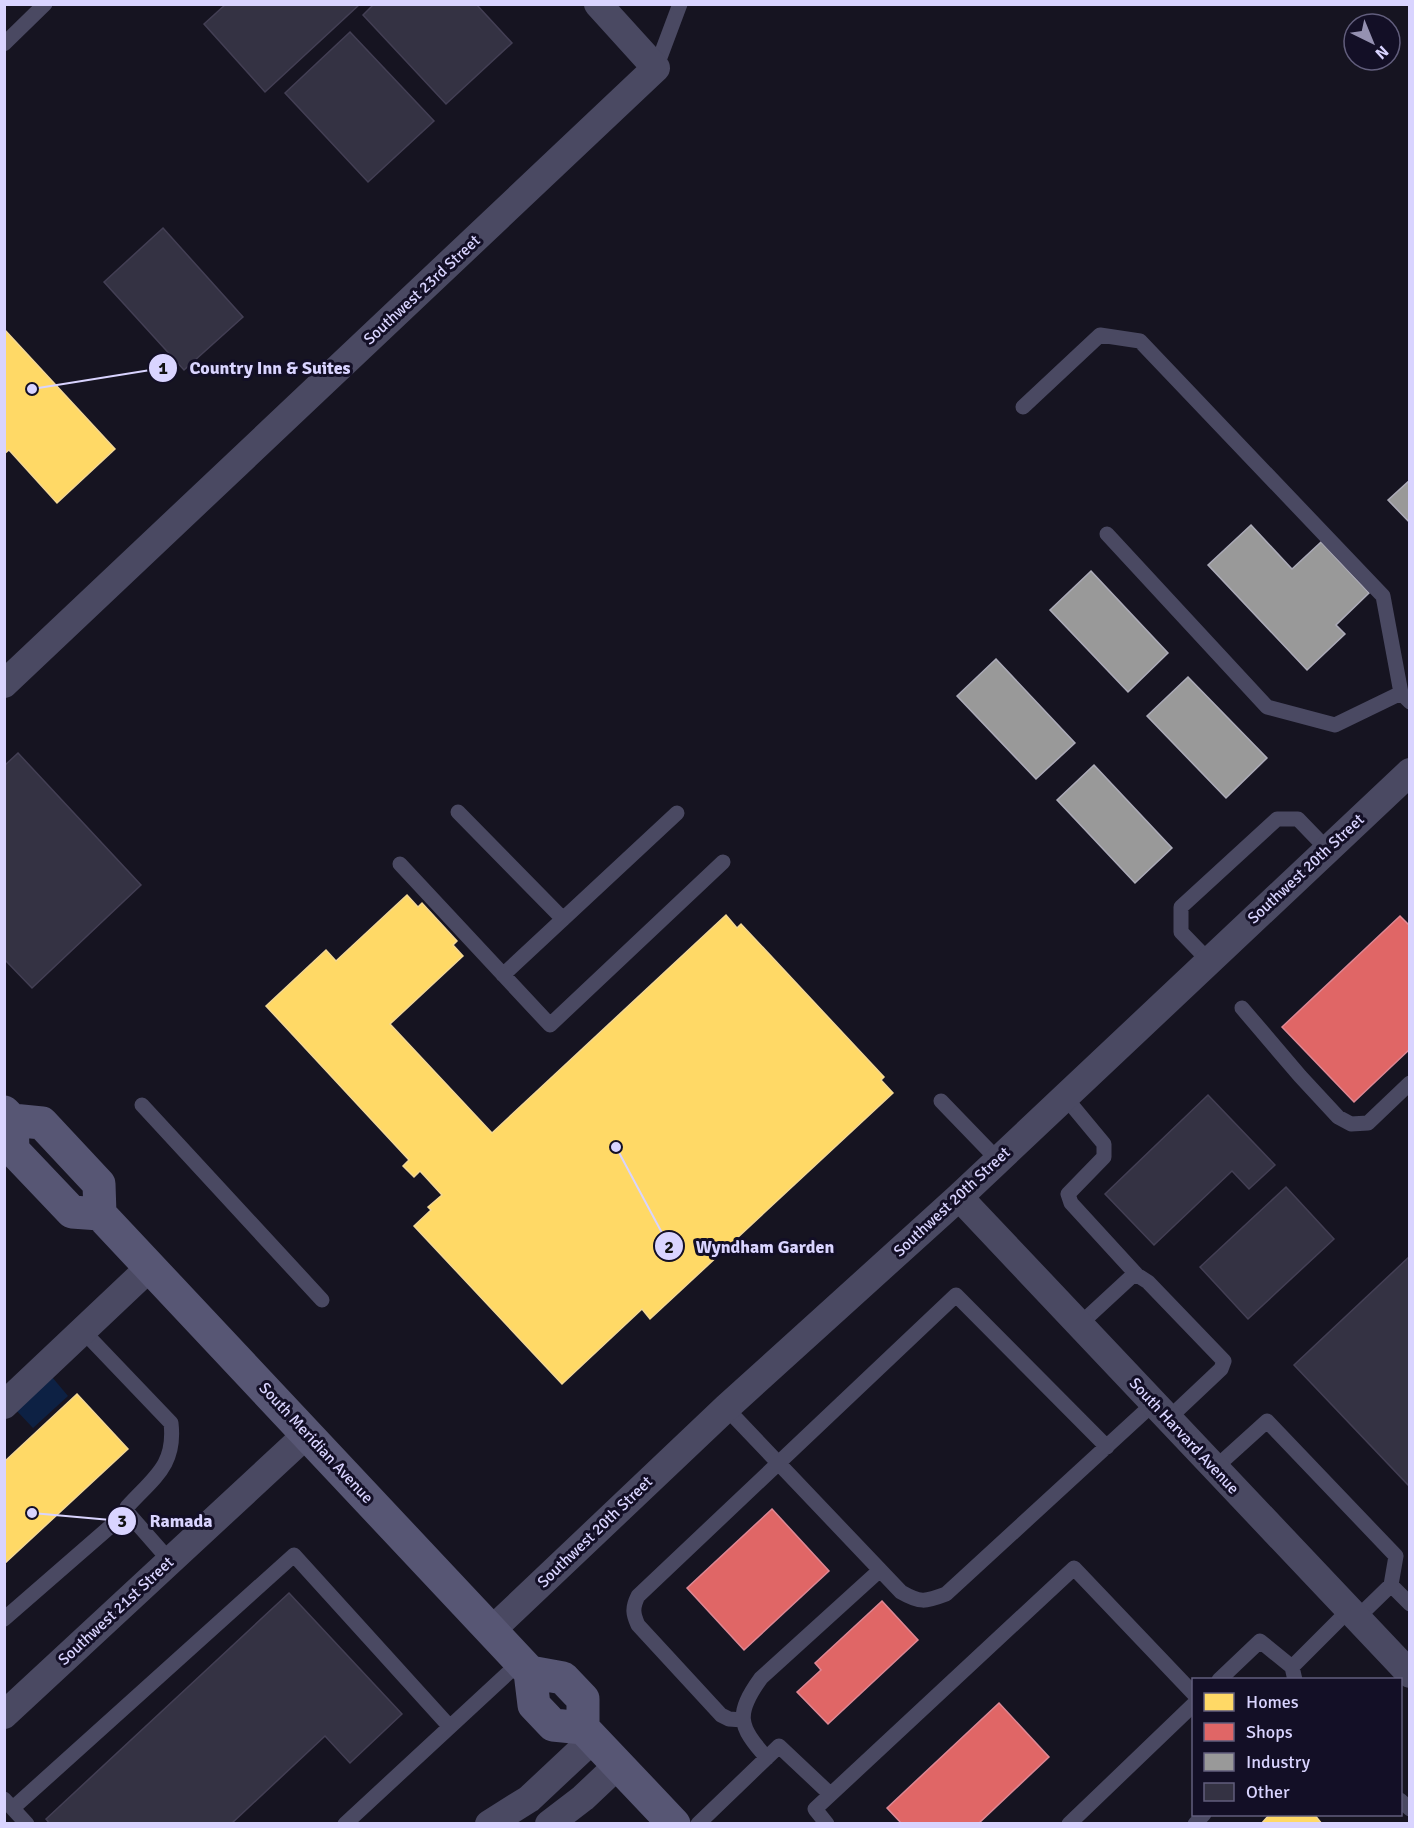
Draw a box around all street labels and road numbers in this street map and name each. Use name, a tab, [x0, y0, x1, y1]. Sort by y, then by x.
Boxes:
street label: Southwest 23rd Street	[360, 231, 485, 349]
street label: Southwest 20th Street	[1243, 809, 1369, 928]
street label: Southwest 20th Street	[889, 1142, 1015, 1261]
street label: South Harvard Avenue	[1125, 1374, 1243, 1498]
street label: South Meridian Avenue	[255, 1378, 377, 1508]
street label: Southwest 20th Street	[533, 1472, 657, 1592]
street label: Southwest 21st Street	[54, 1552, 178, 1670]

